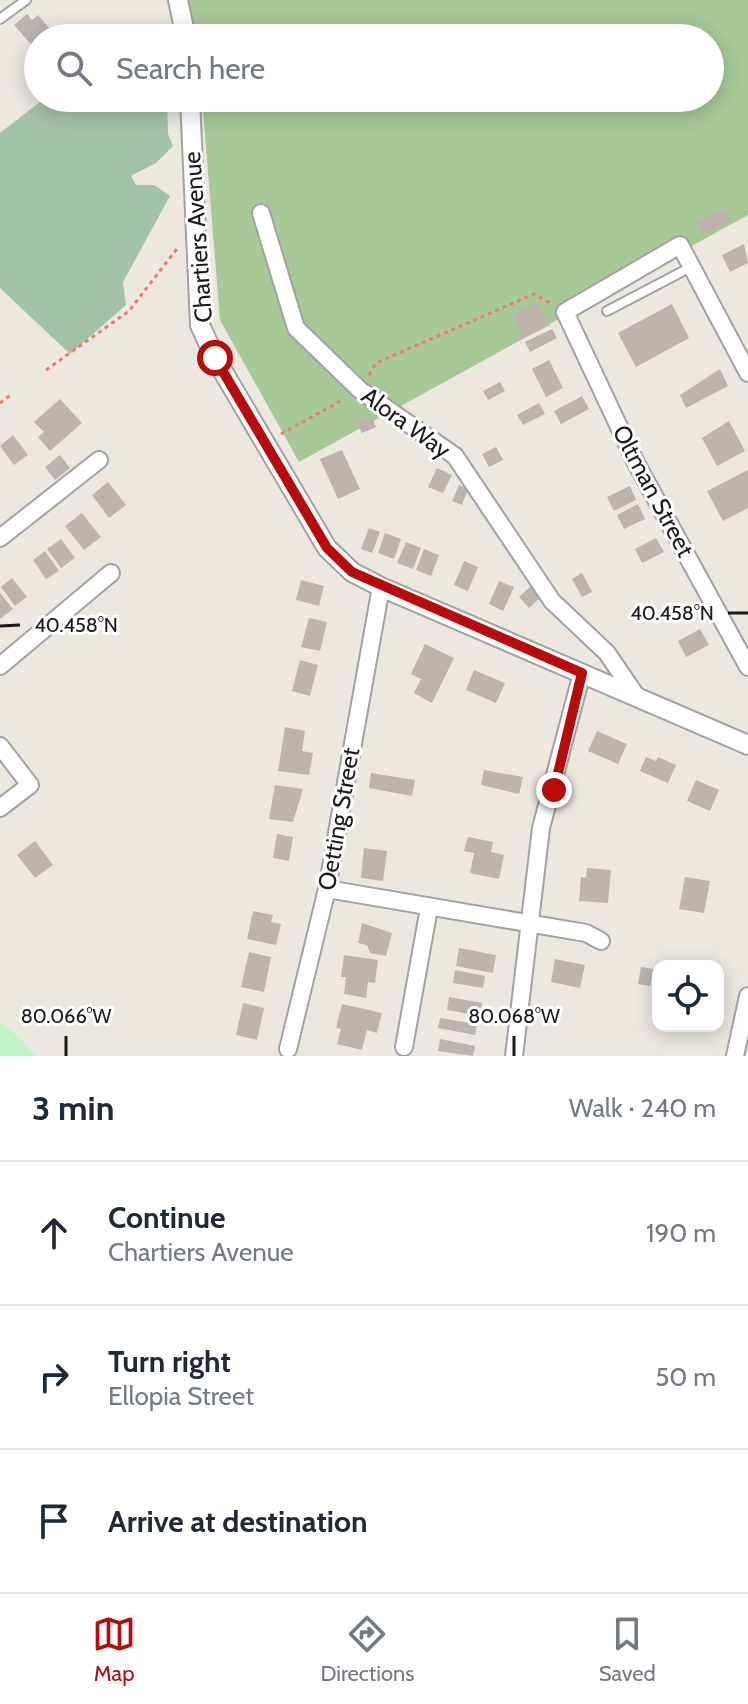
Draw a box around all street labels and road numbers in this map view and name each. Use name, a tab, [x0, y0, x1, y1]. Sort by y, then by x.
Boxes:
street label: Chartiers Avenue	[177, 151, 218, 324]
street label: Alora Way	[356, 381, 456, 464]
street label: Oltman Street	[607, 420, 700, 562]
street label: Oetting Street	[312, 745, 365, 893]

